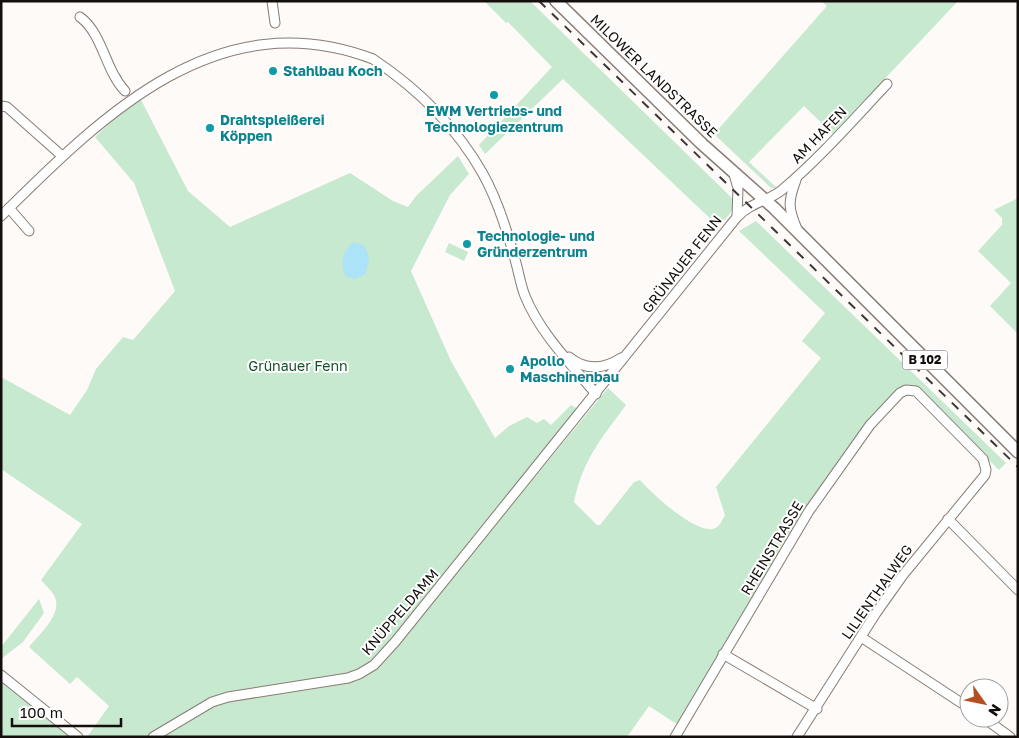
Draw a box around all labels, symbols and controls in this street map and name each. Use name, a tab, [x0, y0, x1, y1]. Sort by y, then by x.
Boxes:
street label: MILOWER LANDSTRASSE	[587, 10, 721, 141]
place label: Stahlbau Koch	[283, 62, 382, 79]
marker: Stahlbau Koch	[267, 65, 279, 77]
marker: EWM Vertriebs- und Technologiezentrum	[488, 89, 500, 101]
place label: EWM Vertriebs- und Technologiezentrum	[425, 102, 563, 135]
street label: AM HAFEN	[787, 103, 850, 167]
place label: Drahtspleißerei Köppen	[220, 111, 325, 144]
marker: Drahtspleißerei Köppen	[204, 122, 216, 134]
street label: GRÜNAUER FENN	[638, 212, 725, 316]
place label: Technologie- und Gründerzentrum	[477, 227, 595, 260]
marker: Technologie- und Gründerzentrum	[461, 238, 473, 250]
road number: B 102	[902, 350, 948, 370]
place label: Apollo Maschinenbau	[520, 352, 619, 385]
park label: Grünauer Fenn	[248, 357, 348, 374]
marker: Apollo Maschinenbau	[504, 363, 516, 375]
street label: RHEINSTRASSE	[737, 498, 806, 598]
street label: LILIENTHALWEG	[838, 541, 916, 642]
street label: KNÜPPELDAMM	[358, 565, 442, 658]
north arrow	[959, 678, 1009, 728]
scale bar	[12, 696, 121, 728]
text: N	[985, 701, 1005, 719]
text: 100 m	[20, 703, 63, 721]

